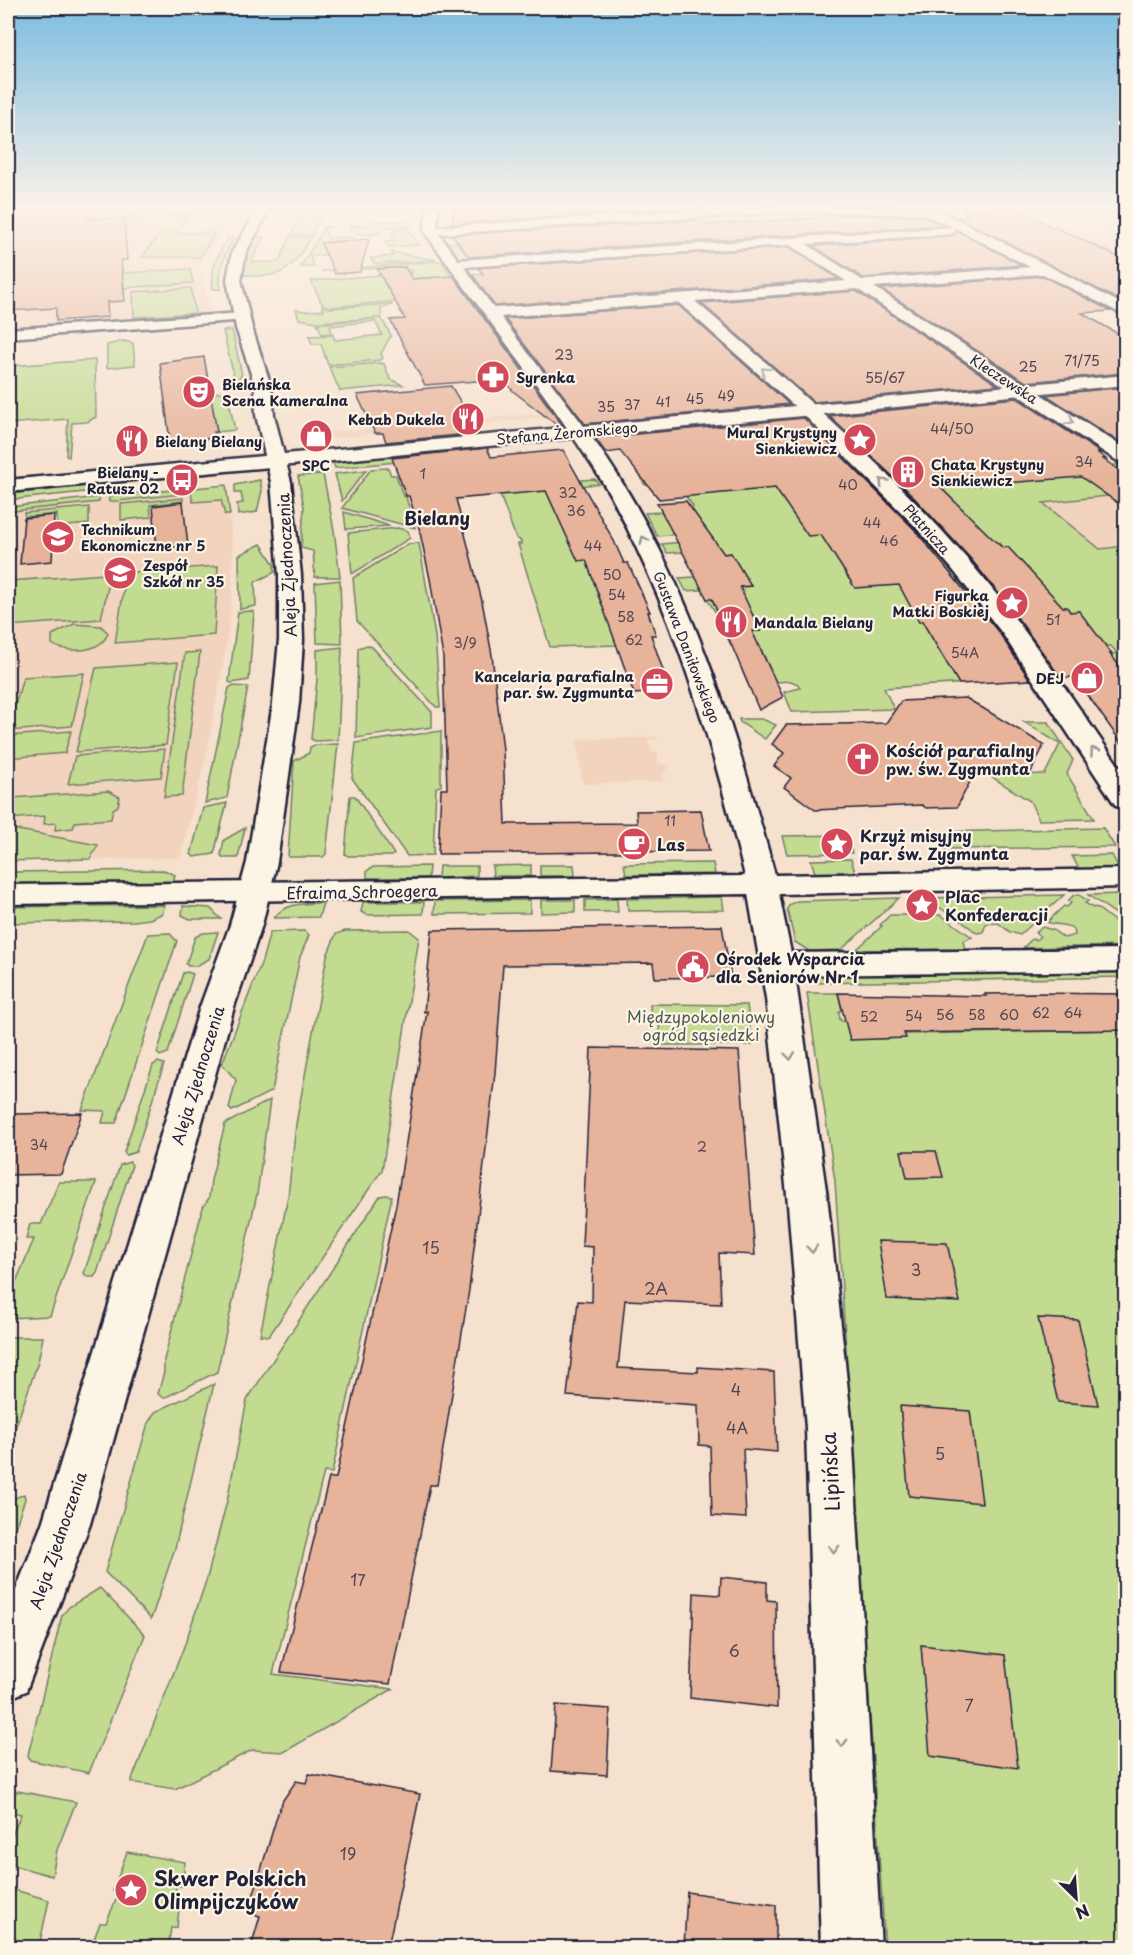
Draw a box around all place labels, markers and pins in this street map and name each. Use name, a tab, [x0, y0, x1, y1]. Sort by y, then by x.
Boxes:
pharmacy icon: Syrenka	[475, 359, 511, 395]
place label: Syrenka	[516, 367, 576, 388]
theatre icon: Bielańska Scena Kameralna	[181, 374, 217, 410]
place label: Bielańska Scena Kameralna	[222, 374, 349, 411]
restaurant icon: Kebab Dukela	[450, 401, 486, 437]
place label: Kebab Dukela	[348, 409, 446, 430]
shop icon: SPC	[298, 418, 334, 454]
place label: Mural Krystyny Sienkiewicz	[727, 422, 837, 459]
place icon: Mural Krystyny Sienkiewicz	[842, 422, 878, 458]
restaurant icon: Bielany Bielany	[114, 423, 150, 459]
place label: Bielany Bielany	[155, 431, 262, 452]
building icon: Chata Krystyny Sienkiewicz	[890, 454, 926, 490]
place label: Chata Krystyny Sienkiewicz	[931, 454, 1044, 491]
place label: SPC	[302, 455, 330, 476]
place label: Bielany - Ratusz 02	[87, 462, 159, 499]
bus stop icon: Bielany - Ratusz 02	[164, 462, 200, 498]
school or university icon: Technikum Ekonomiczne nr 5	[40, 519, 76, 555]
place label: Technikum Ekonomiczne nr 5	[81, 519, 205, 556]
school or university icon: Zespół Szkół nr 35	[102, 555, 138, 591]
place label: Zespół Szkół nr 35	[143, 555, 225, 592]
place label: Figurka Matki Boskiej	[893, 585, 989, 622]
place icon: Figurka Matki Boskiej	[994, 585, 1030, 621]
restaurant icon: Mandala Bielany	[713, 604, 749, 640]
place label: Mandala Bielany	[754, 612, 873, 633]
shop icon: DEJ	[1069, 660, 1105, 696]
place label: Kancelaria parafialna par. św. Zygmunta	[475, 666, 635, 703]
office icon: Kancelaria parafialna par. św. Zygmunta	[639, 666, 675, 702]
place label: DEJ	[1036, 668, 1064, 689]
place label: Kościół parafialny pw. św. Zygmunta	[886, 738, 1035, 780]
church icon: Kościół parafialny pw. św. Zygmunta	[845, 741, 881, 777]
place label: Krzyż misyjny par. św. Zygmunta	[860, 823, 1009, 865]
cafe icon: Las	[616, 826, 652, 862]
place icon: Krzyż misyjny par. św. Zygmunta	[819, 826, 855, 862]
place label: Las	[657, 832, 685, 856]
place label: Plac Konfederacji	[945, 884, 1048, 926]
place icon: Plac Konfederacji	[904, 887, 940, 923]
place label: Ośrodek Wsparcia dla Seniorów Nr 1	[716, 946, 865, 988]
public building icon: Ośrodek Wsparcia dla Seniorów Nr 1	[675, 949, 711, 985]
place label: Skwer Polskich Olimpijczyków	[154, 1863, 307, 1916]
place icon: Skwer Polskich Olimpijczyków	[113, 1872, 149, 1908]

